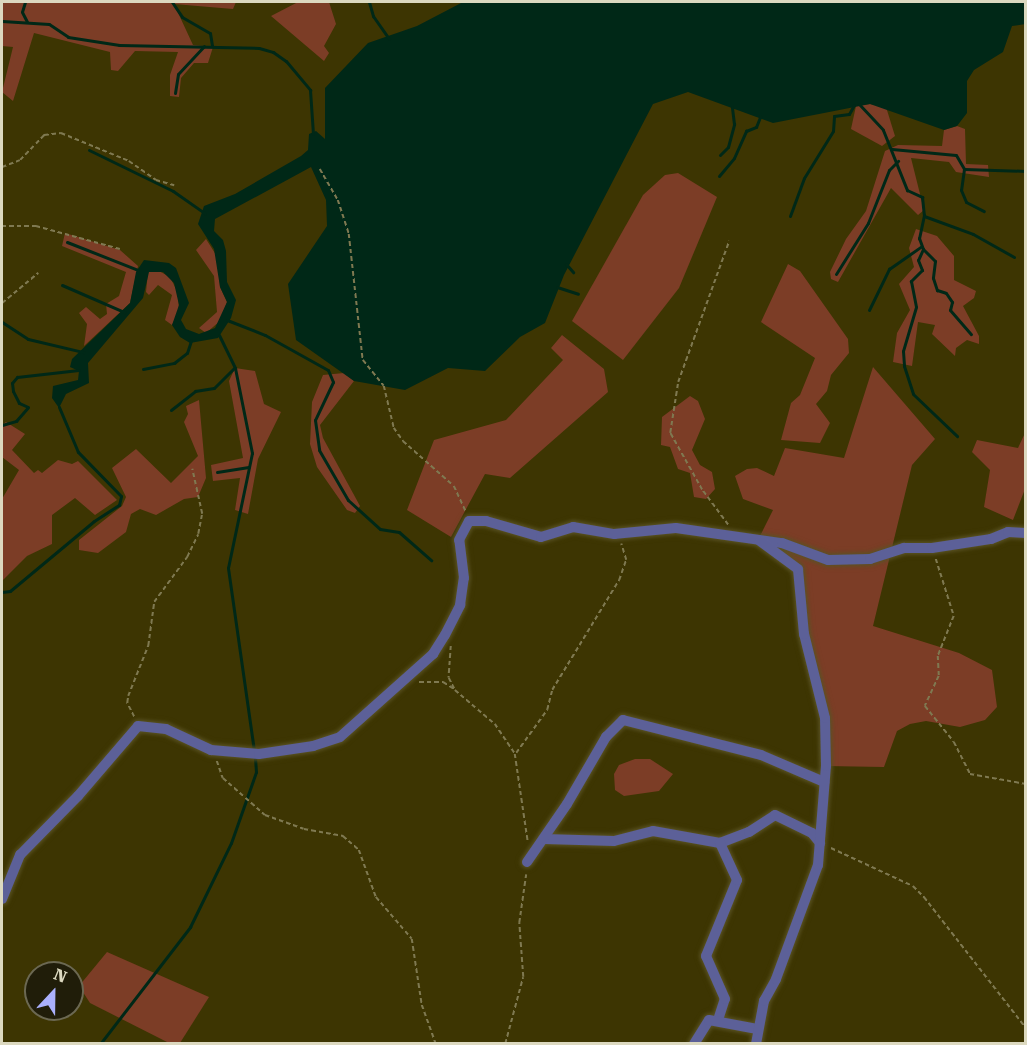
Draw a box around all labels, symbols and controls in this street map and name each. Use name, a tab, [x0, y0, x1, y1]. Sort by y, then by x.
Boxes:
north arrow	[24, 961, 84, 1021]
text: N	[51, 965, 69, 987]

